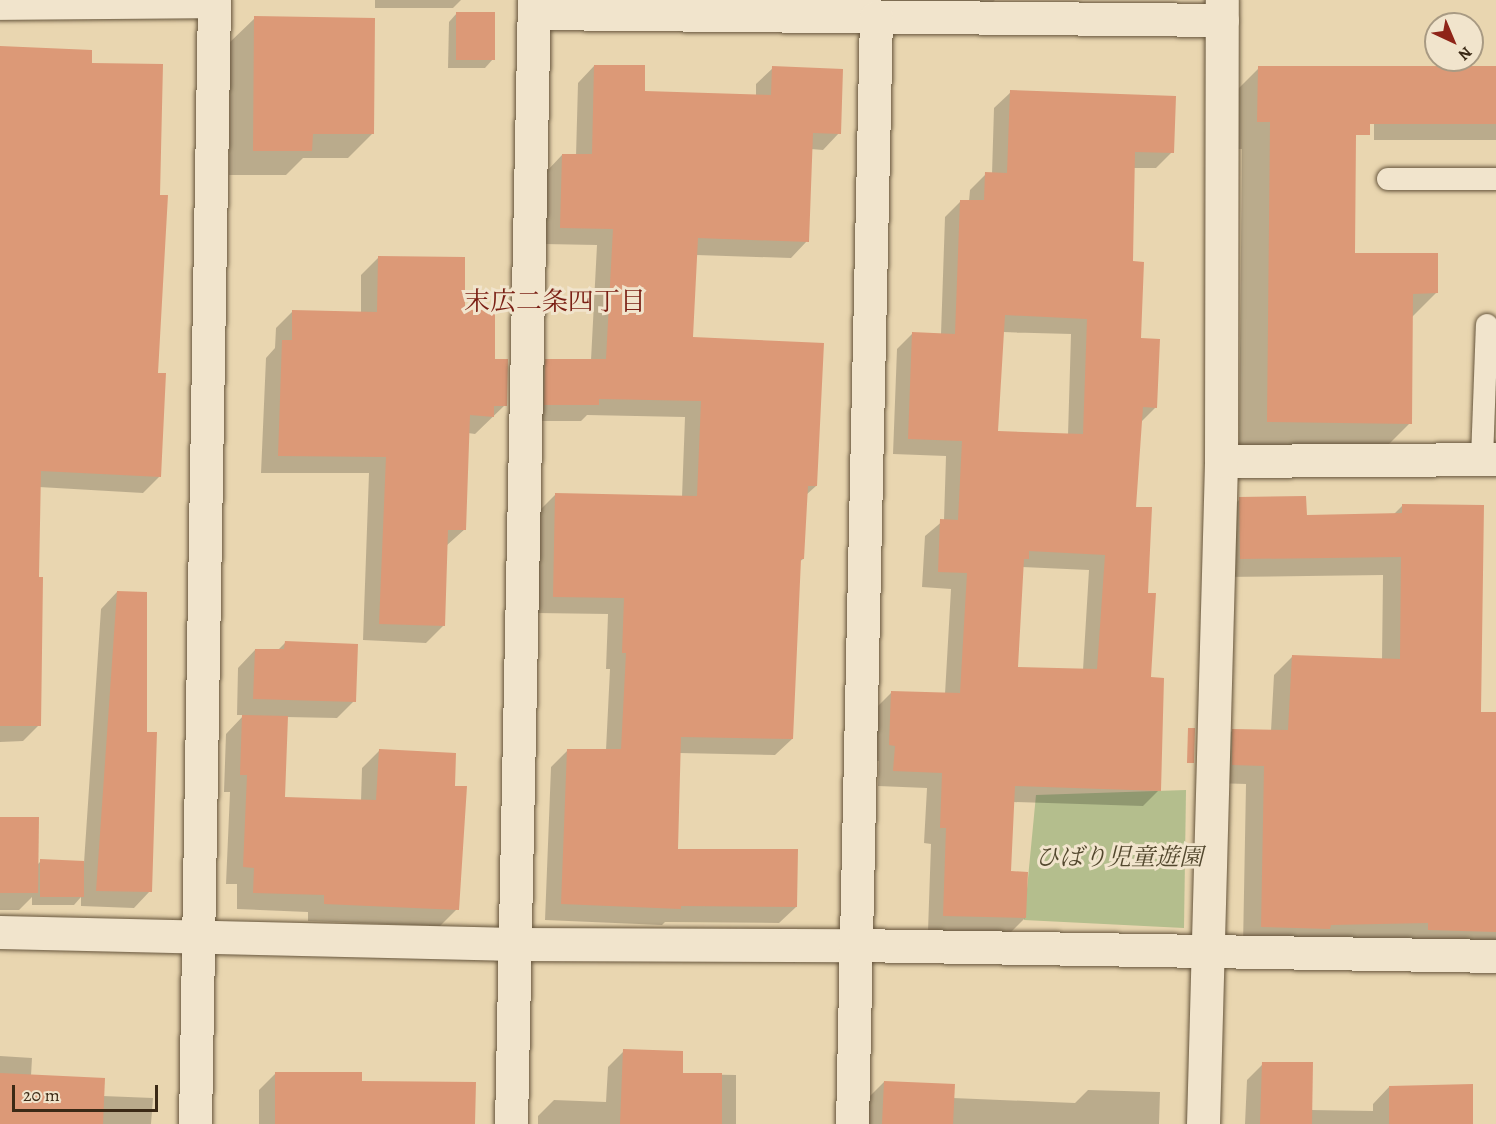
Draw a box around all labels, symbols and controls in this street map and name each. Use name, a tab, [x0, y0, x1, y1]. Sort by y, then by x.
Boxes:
north arrow	[1424, 12, 1484, 72]
text: N	[1453, 42, 1477, 65]
district label: 末広二条四丁目	[464, 286, 646, 318]
park label: ひばり児童遊園	[1035, 844, 1203, 872]
scale bar	[15, 1073, 160, 1111]
text: 20 m	[23, 1083, 60, 1107]

